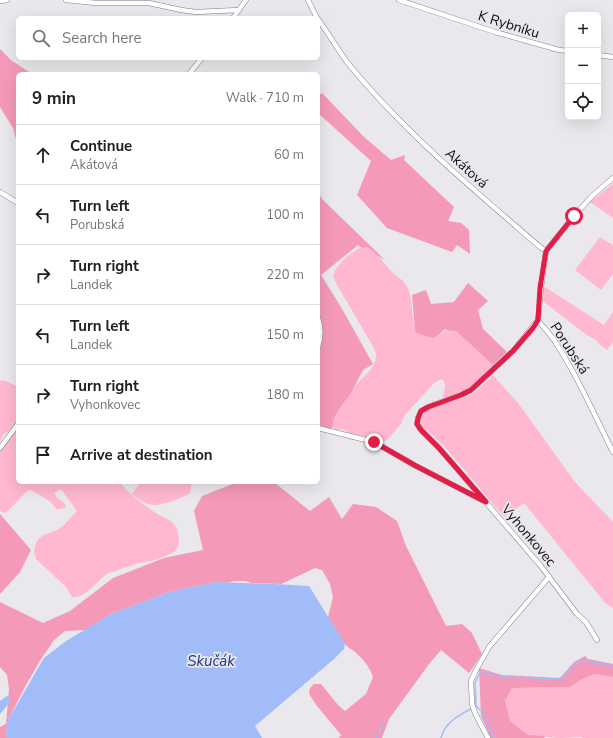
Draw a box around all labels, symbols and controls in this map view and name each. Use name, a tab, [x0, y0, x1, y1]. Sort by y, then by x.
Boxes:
street label: K Rybníku	[476, 6, 542, 43]
map controls	[565, 12, 601, 120]
button: +	[565, 12, 601, 48]
search box	[16, 16, 320, 60]
icon: search	[30, 27, 52, 49]
text: Search here	[62, 28, 142, 48]
button: −	[565, 48, 601, 84]
button: locate	[565, 84, 601, 120]
text: 9 min	[32, 87, 76, 110]
text: Walk · 710 m	[226, 89, 304, 107]
text: Continue	[70, 136, 132, 156]
icon: ahead	[32, 144, 54, 166]
street label: Akátová	[441, 144, 492, 193]
text: 60 m	[274, 146, 304, 164]
text: Akátová	[70, 156, 118, 174]
text: Turn left	[70, 196, 129, 216]
icon: left	[32, 204, 54, 226]
text: 100 m	[266, 206, 304, 224]
route start	[565, 207, 583, 225]
text: Porubská	[70, 216, 124, 234]
text: Turn right	[70, 256, 139, 276]
icon: right	[32, 264, 54, 286]
text: 220 m	[266, 266, 304, 284]
text: Landek	[70, 276, 112, 294]
text: Turn left	[70, 316, 129, 336]
street label: Porubská	[546, 319, 593, 378]
icon: left	[32, 324, 54, 346]
text: 150 m	[266, 326, 304, 344]
text: Landek	[70, 336, 112, 354]
text: Turn right	[70, 376, 139, 396]
icon: right	[32, 384, 54, 406]
text: 180 m	[266, 386, 304, 404]
text: Vyhonkovec	[70, 396, 140, 414]
route end	[365, 433, 383, 451]
icon: arrive	[32, 444, 54, 466]
text: Arrive at destination	[70, 445, 213, 465]
street label: Vyhonkovec	[496, 499, 561, 571]
water label: Skučák	[187, 651, 235, 671]

